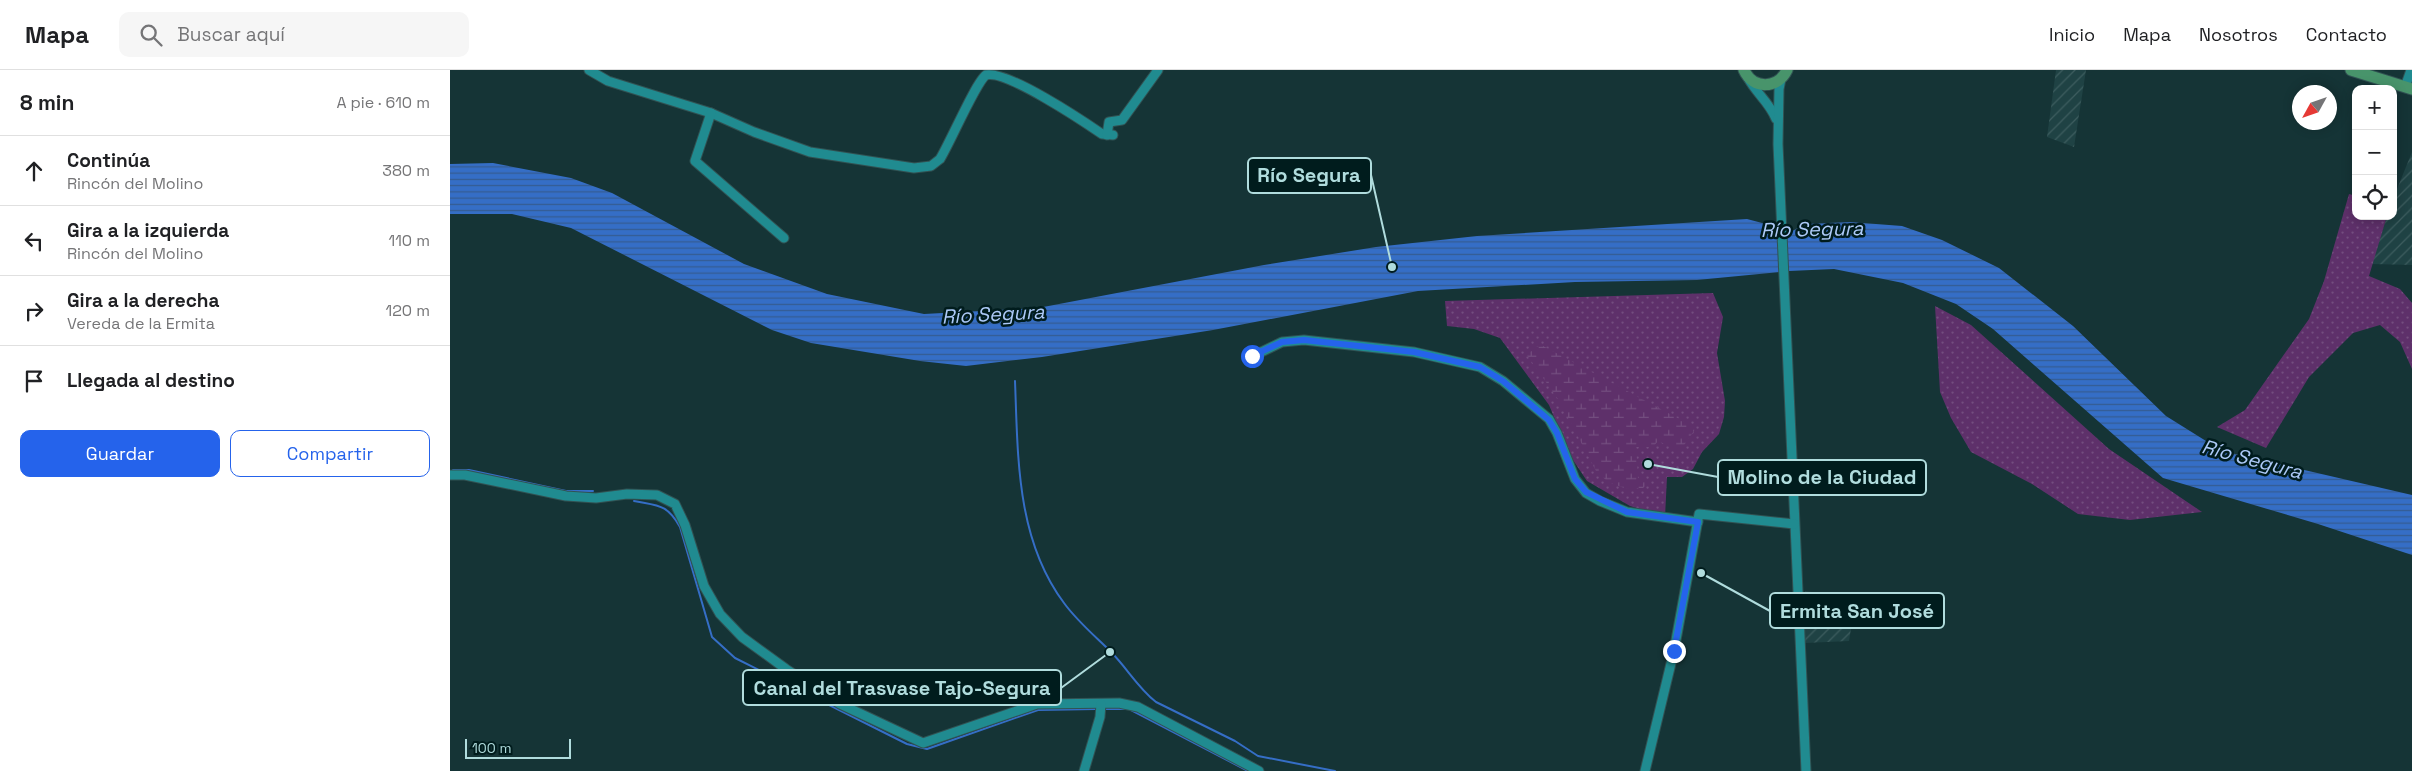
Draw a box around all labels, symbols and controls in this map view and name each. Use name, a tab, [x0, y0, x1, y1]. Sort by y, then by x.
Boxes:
search box	[119, 12, 469, 57]
text: Mapa	[25, 19, 89, 50]
icon: search	[137, 21, 165, 49]
text: Buscar aquí	[177, 22, 285, 47]
text: Inicio	[2049, 23, 2095, 46]
text: Mapa	[2123, 23, 2171, 46]
text: Nosotros	[2199, 23, 2278, 46]
text: Contacto	[2306, 23, 2387, 46]
north arrow	[2292, 85, 2337, 130]
map controls	[2352, 85, 2397, 220]
button: +	[2352, 85, 2397, 130]
text: 8 min	[20, 89, 74, 116]
text: A pie · 610 m	[337, 92, 430, 113]
button: −	[2352, 130, 2397, 175]
text: Continúa	[67, 148, 150, 173]
icon: ahead	[20, 157, 48, 185]
callout: Río Segura	[1248, 158, 1371, 193]
text: 380 m	[382, 160, 430, 181]
text: Río Segura	[1257, 162, 1361, 188]
text: Rincón del Molino	[67, 173, 203, 194]
button: locate	[2352, 175, 2397, 220]
water label: Río Segura	[1760, 215, 1864, 243]
text: Gira a la izquierda	[67, 218, 229, 243]
icon: left	[20, 227, 48, 255]
text: 110 m	[388, 230, 430, 251]
text: Rincón del Molino	[67, 243, 203, 264]
text: Gira a la derecha	[67, 288, 219, 313]
icon: right	[20, 297, 48, 325]
water label: Río Segura	[941, 298, 1046, 330]
text: 120 m	[386, 300, 430, 321]
text: Vereda de la Ermita	[67, 313, 215, 334]
route start	[1241, 345, 1264, 368]
icon: arrive	[20, 367, 48, 395]
text: Llegada al destino	[67, 368, 235, 393]
button: Guardar	[20, 430, 220, 477]
button: Compartir	[230, 430, 430, 477]
water label: Río Segura	[2199, 433, 2306, 485]
callout: Molino de la Ciudad	[1718, 460, 1926, 495]
text: Molino de la Ciudad	[1728, 464, 1916, 490]
callout: Ermita San José	[1770, 593, 1944, 628]
text: Ermita San José	[1780, 598, 1934, 624]
route end	[1663, 640, 1686, 663]
callout: Canal del Trasvase Tajo-Segura	[743, 670, 1061, 705]
text: Canal del Trasvase Tajo-Segura	[754, 675, 1051, 701]
scale bar	[465, 736, 571, 759]
text: 100 m	[472, 739, 511, 757]

